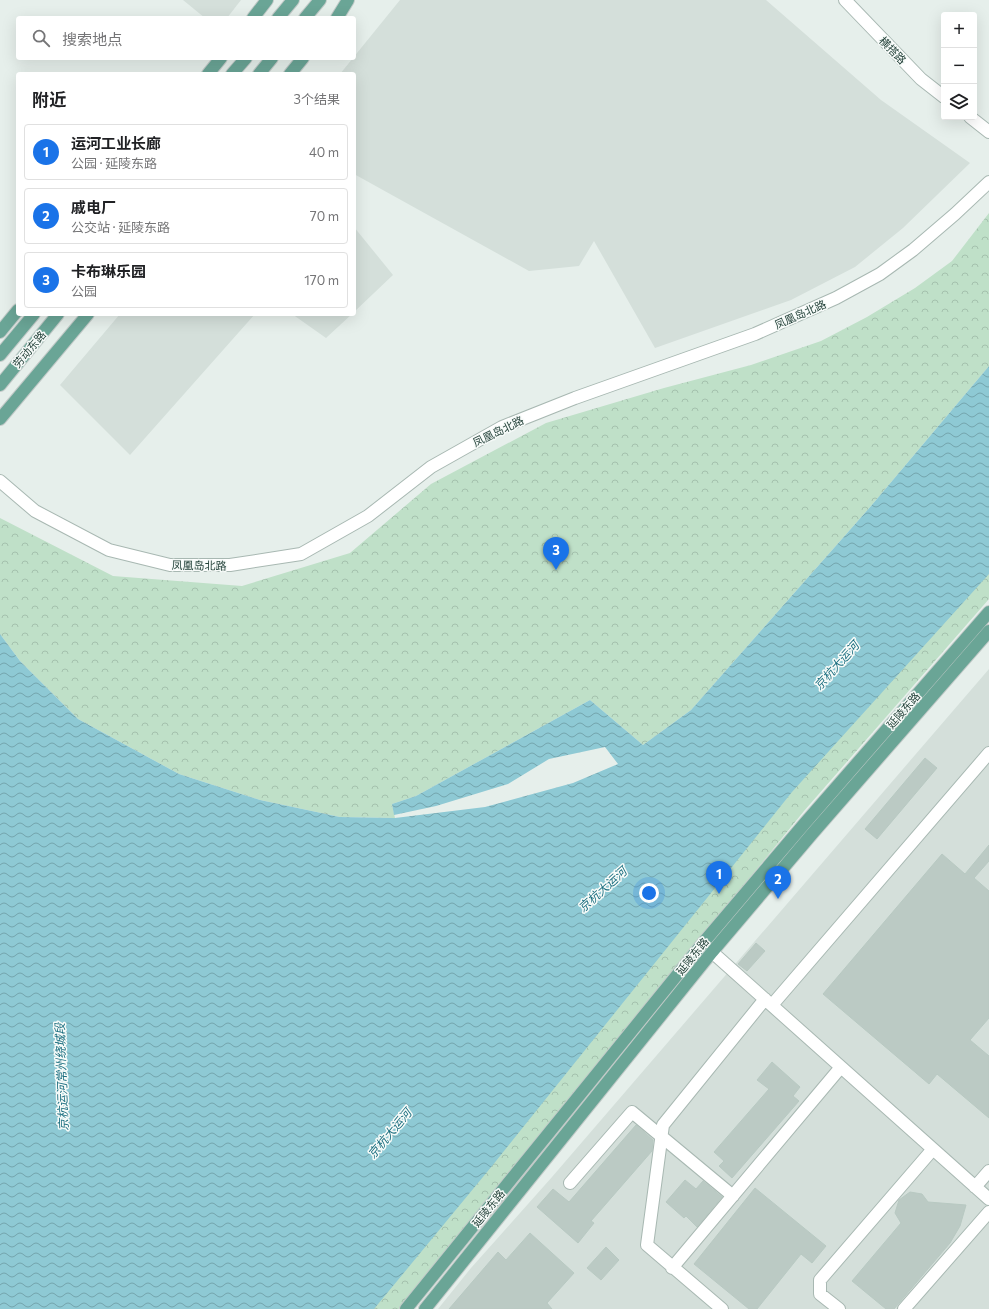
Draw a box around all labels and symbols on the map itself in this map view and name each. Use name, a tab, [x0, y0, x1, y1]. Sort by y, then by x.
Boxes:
street label: 横搭路	[877, 34, 909, 66]
street label: 凤凰岛北路	[772, 297, 828, 331]
street label: 劳动东路	[10, 328, 48, 370]
street label: 凤凰岛北路	[470, 413, 526, 449]
pin: 3	[543, 537, 569, 570]
street label: 凤凰岛北路	[171, 558, 227, 572]
water label: 京杭大运河	[811, 637, 863, 692]
street label: 延陵东路	[884, 689, 922, 731]
pin: 1	[706, 861, 732, 894]
water label: 京杭大运河	[575, 862, 630, 914]
pin: 2	[765, 866, 791, 899]
your location	[639, 883, 659, 903]
street label: 延陵东路	[673, 935, 711, 977]
water label: 京杭运河常州绕城段	[52, 1022, 70, 1131]
water label: 京杭大运河	[364, 1104, 415, 1160]
street label: 延陵东路	[469, 1187, 507, 1229]

